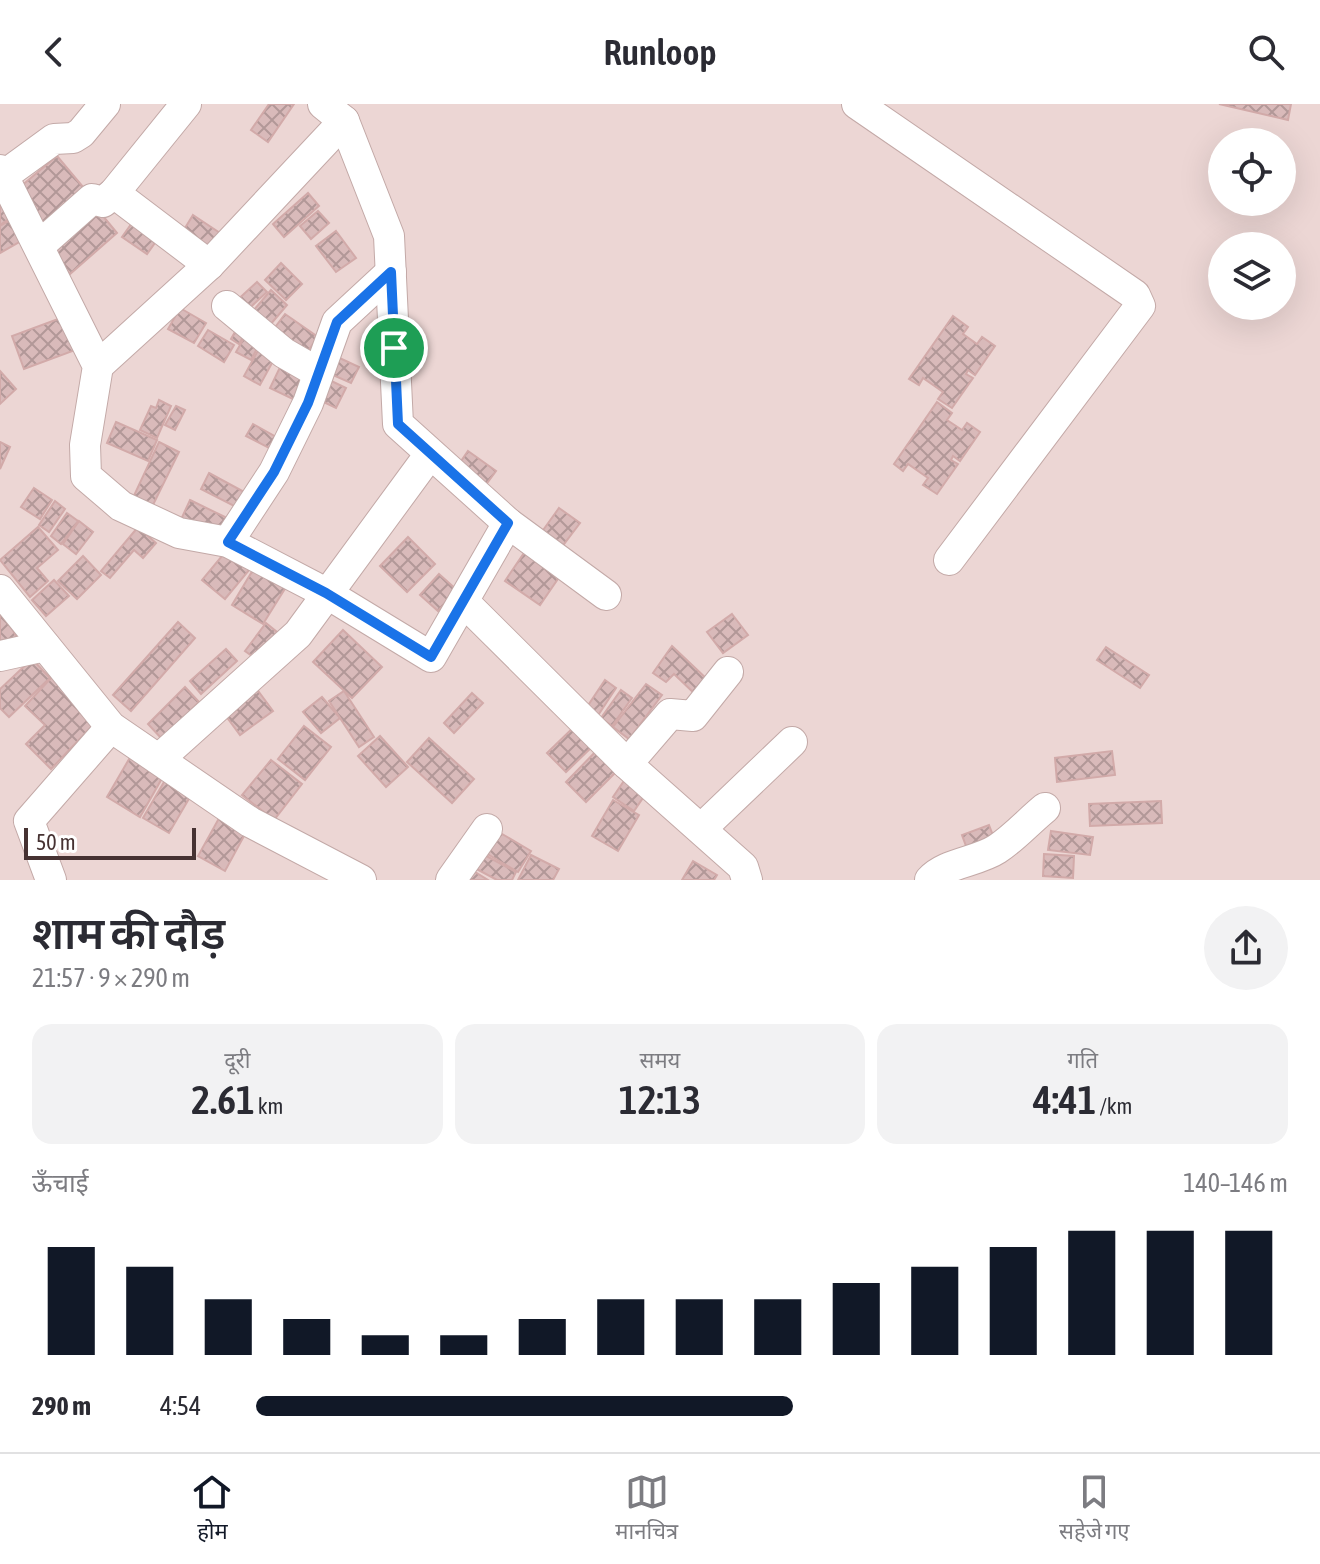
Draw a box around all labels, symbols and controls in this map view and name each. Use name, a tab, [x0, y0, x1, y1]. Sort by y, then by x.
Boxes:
icon: back	[32, 30, 76, 74]
icon: search	[1244, 30, 1288, 74]
text: Runloop	[604, 31, 716, 73]
map controls	[1208, 128, 1296, 320]
button: locate	[1208, 128, 1296, 216]
button: layers	[1208, 232, 1296, 320]
pin	[360, 314, 428, 382]
icon: arrive	[372, 326, 416, 370]
scale bar	[24, 824, 196, 860]
text: 50 m	[36, 829, 76, 855]
button: share	[1204, 906, 1288, 990]
text: शाम की दौड़	[32, 908, 225, 958]
text: 21:57 · 9 × 290 m	[32, 963, 190, 993]
text: दूरी	[224, 1047, 251, 1073]
text: समय	[640, 1047, 680, 1073]
text: गति	[1067, 1047, 1098, 1073]
text: 2.61	[191, 1077, 255, 1122]
text: 12:13	[619, 1077, 701, 1122]
text: 4:41	[1033, 1077, 1096, 1122]
text: km	[255, 1093, 283, 1119]
text: /km	[1096, 1093, 1132, 1119]
text: ऊँचाई	[32, 1168, 88, 1198]
text: 140–146 m	[1183, 1168, 1288, 1198]
text: 290 m	[32, 1391, 91, 1421]
text: 4:54	[160, 1391, 201, 1421]
tab: होम	[190, 1470, 234, 1548]
tab: मानचित्र	[615, 1470, 678, 1548]
tab: सहेजे गए	[1059, 1470, 1130, 1548]

